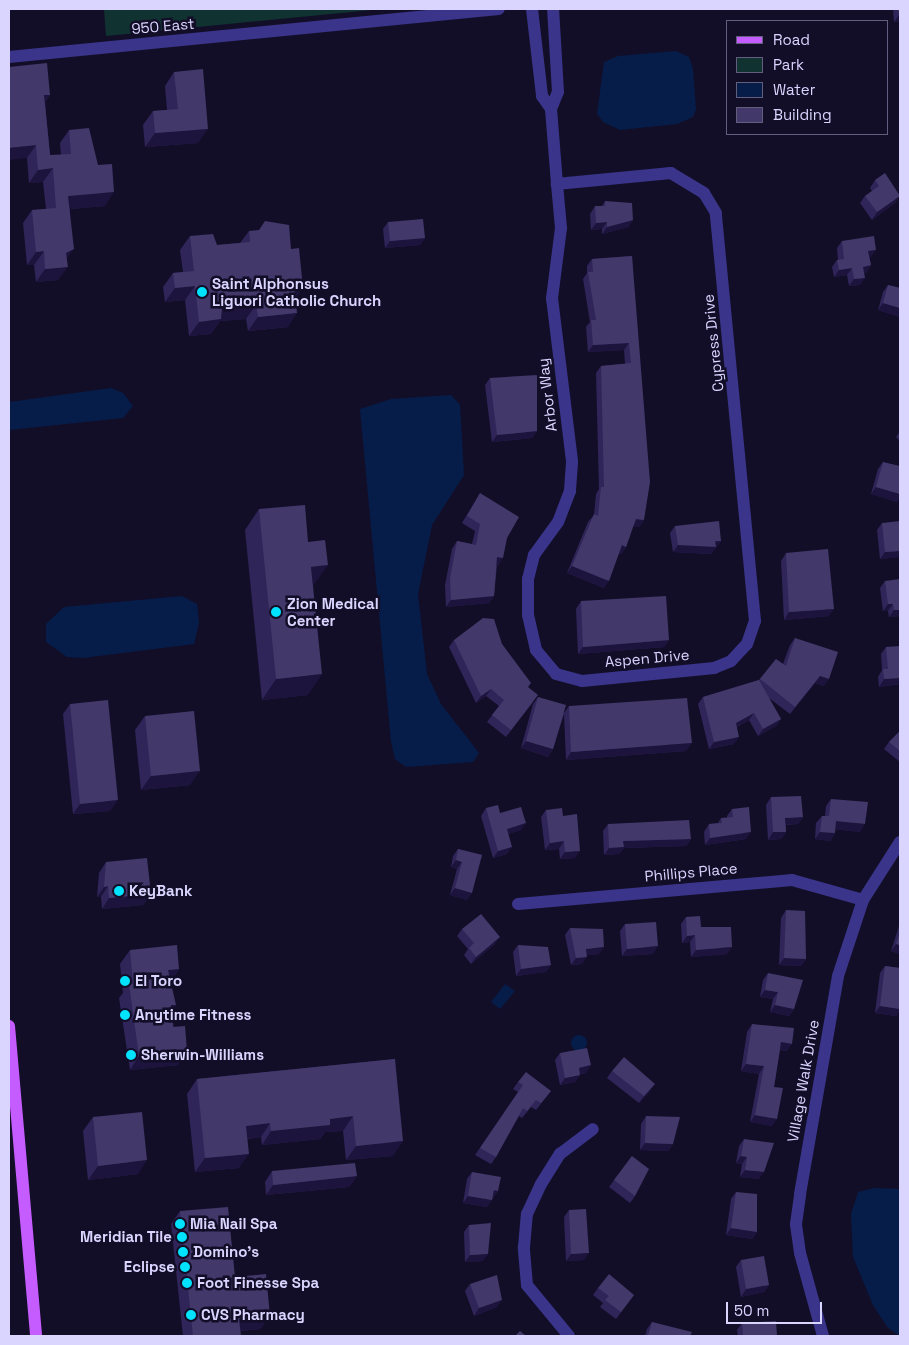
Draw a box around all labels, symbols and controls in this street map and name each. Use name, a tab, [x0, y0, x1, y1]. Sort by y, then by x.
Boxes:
street label: 950 East	[131, 14, 195, 38]
legend	[726, 20, 889, 135]
text: Road	[773, 30, 810, 49]
text: Park	[773, 55, 804, 74]
text: Water	[773, 80, 815, 99]
text: Building	[773, 105, 832, 124]
place label: Saint Alphonsus Liguori Catholic Church	[212, 274, 381, 309]
marker: Saint Alphonsus Liguori Catholic Church	[196, 286, 208, 298]
street label: Cypress Drive	[699, 293, 727, 393]
street label: Arbor Way	[534, 357, 560, 433]
place label: Zion Medical Center	[287, 594, 379, 629]
marker: Zion Medical Center	[269, 605, 283, 619]
street label: Aspen Drive	[604, 645, 690, 671]
street label: Phillips Place	[644, 859, 738, 885]
place label: KeyBank	[129, 882, 192, 900]
marker: KeyBank	[113, 885, 125, 897]
place label: El Toro	[135, 972, 183, 990]
marker: El Toro	[119, 975, 131, 987]
place label: Anytime Fitness	[135, 1006, 251, 1024]
marker: Anytime Fitness	[119, 1009, 131, 1021]
street label: Village Walk Drive	[783, 1018, 823, 1144]
place label: Sherwin-Williams	[141, 1046, 264, 1064]
marker: Sherwin-Williams	[125, 1049, 137, 1061]
place label: Mia Nail Spa	[190, 1215, 278, 1233]
marker: Mia Nail Spa	[174, 1218, 186, 1230]
place label: Meridian Tile	[80, 1228, 172, 1246]
marker: Meridian Tile	[176, 1231, 188, 1243]
place label: Domino's	[193, 1243, 259, 1261]
marker: Domino's	[177, 1246, 189, 1258]
place label: Eclipse	[124, 1258, 175, 1276]
marker: Eclipse	[179, 1261, 191, 1273]
place label: Foot Finesse Spa	[197, 1274, 319, 1292]
marker: Foot Finesse Spa	[181, 1277, 193, 1289]
scale bar	[729, 1292, 825, 1324]
text: 50 m	[734, 1301, 769, 1320]
place label: CVS Pharmacy	[201, 1306, 305, 1324]
marker: CVS Pharmacy	[185, 1309, 197, 1321]

